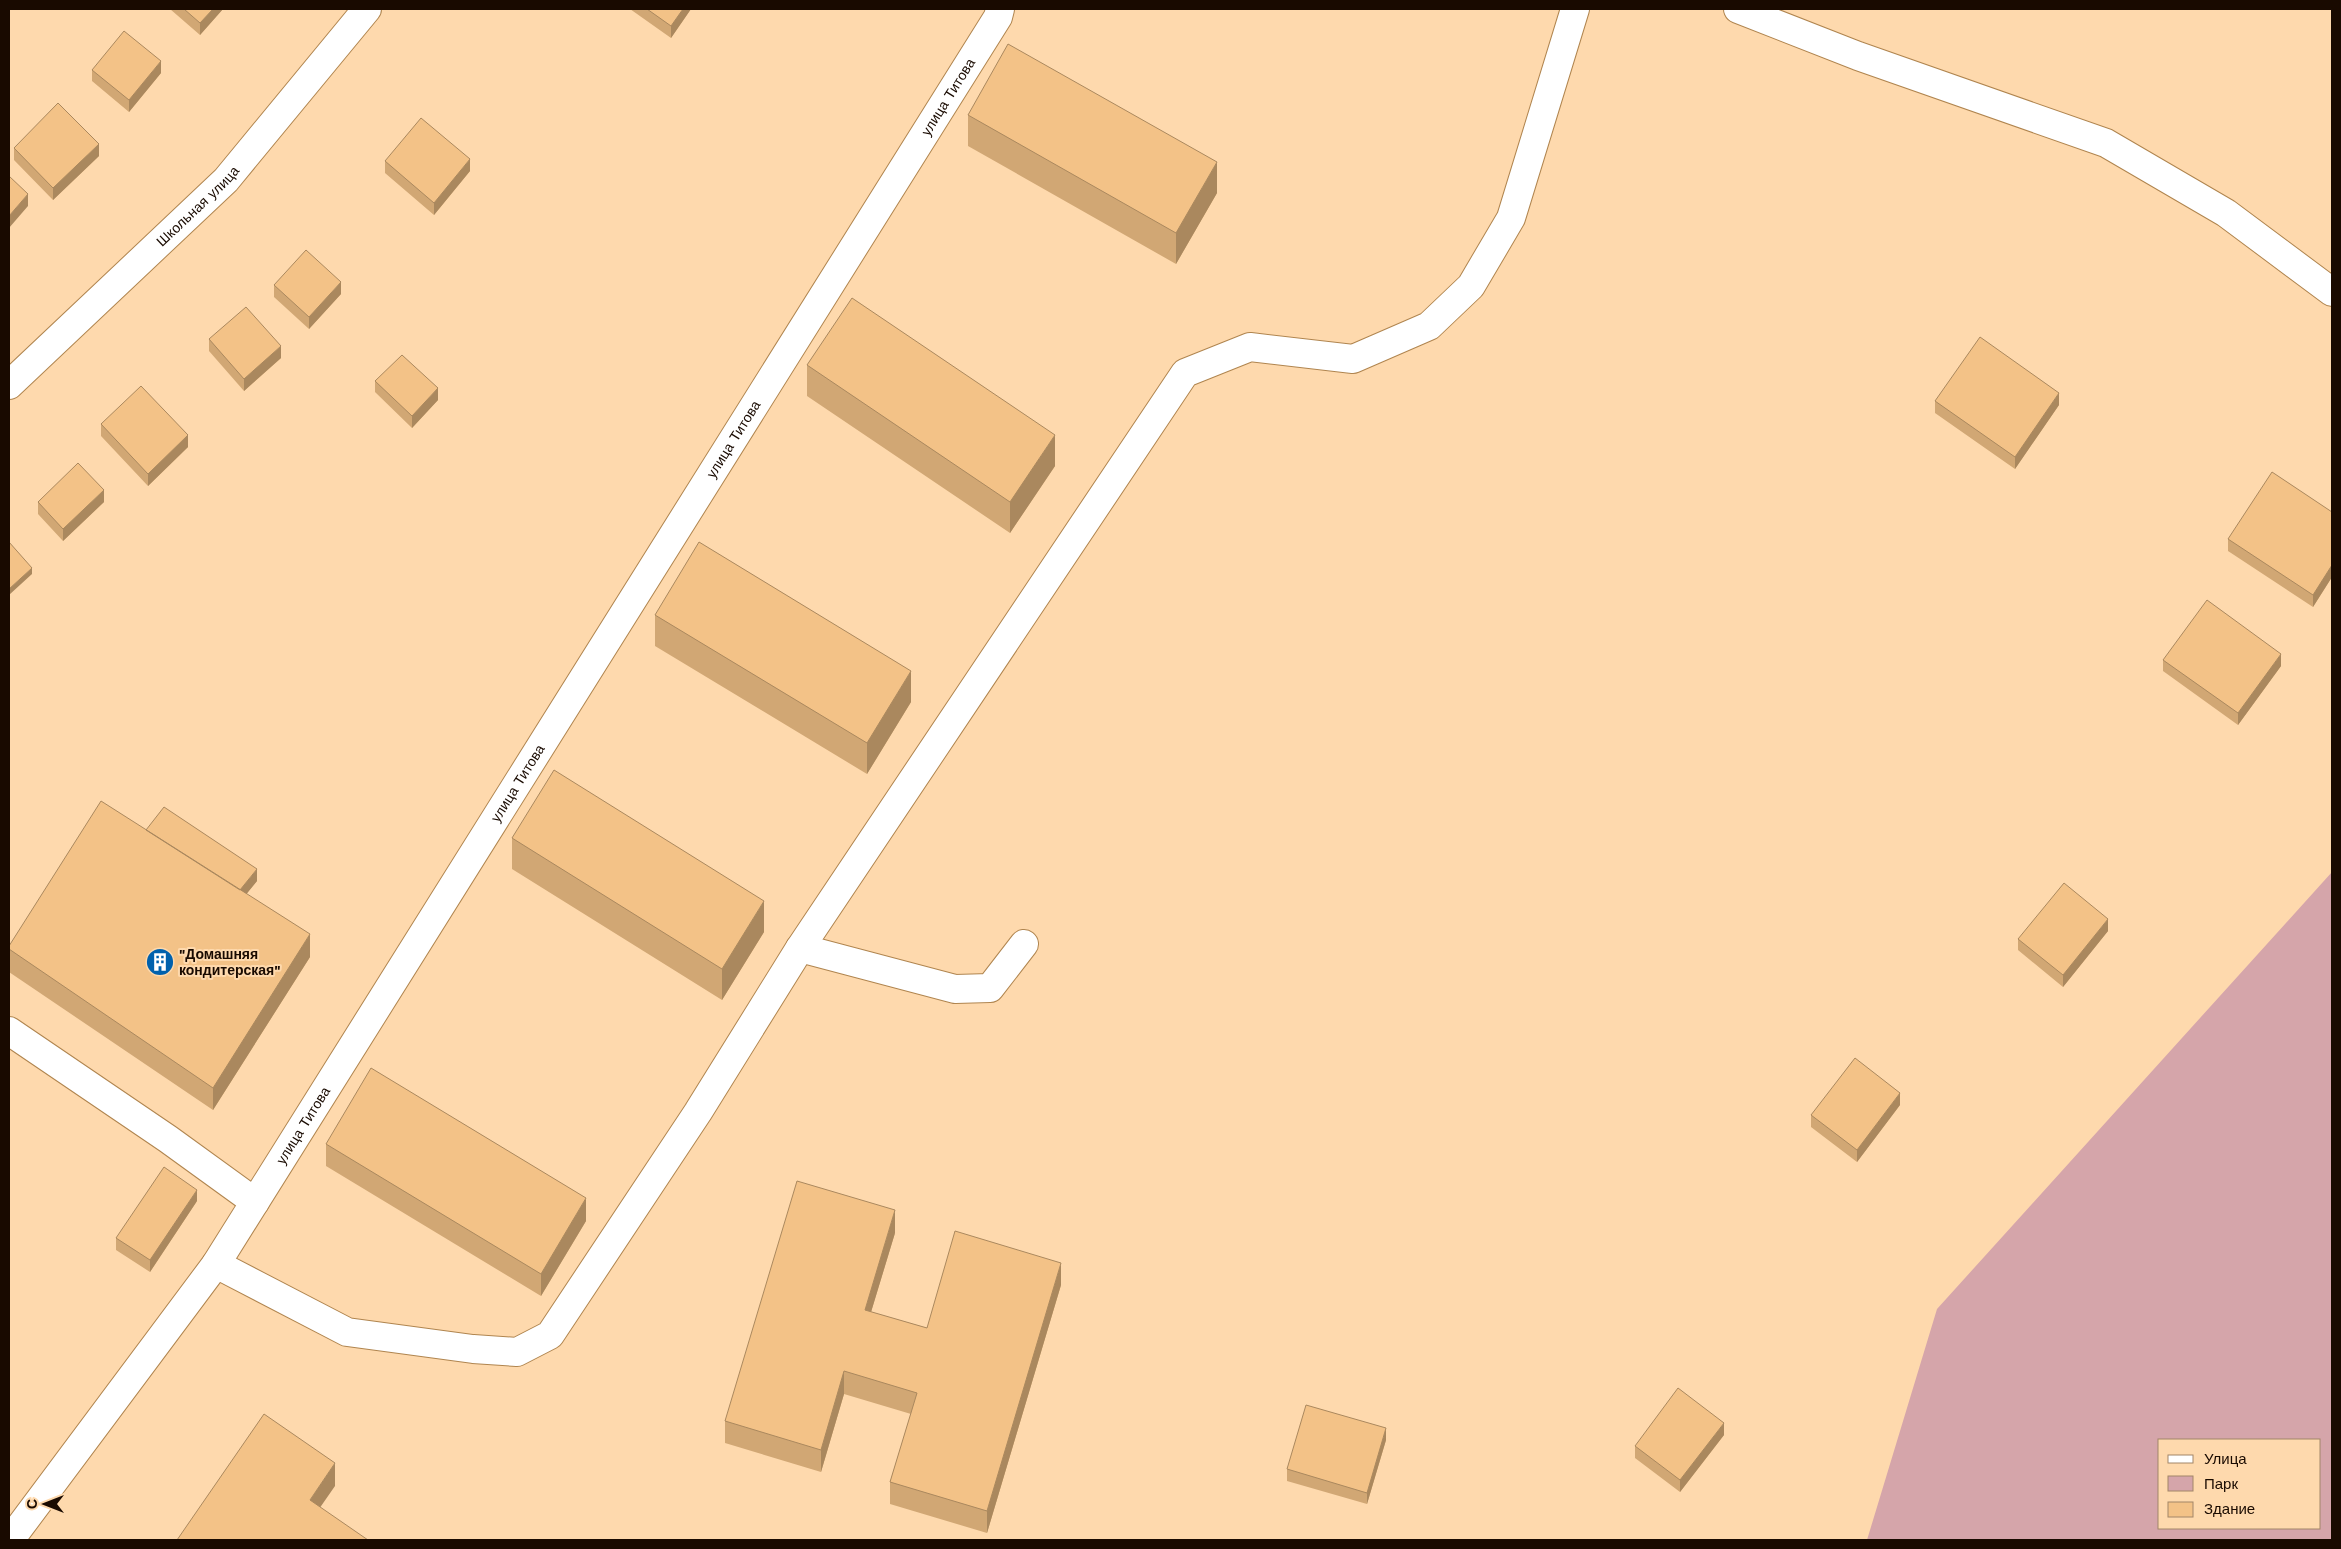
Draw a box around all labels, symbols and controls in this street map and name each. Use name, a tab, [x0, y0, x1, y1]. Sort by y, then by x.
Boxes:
street label: улица Титова	[918, 55, 978, 139]
street label: Школьная улица	[153, 163, 242, 250]
street label: улица Титова	[703, 397, 764, 481]
street label: улица Титова	[487, 741, 548, 825]
place label: "Домашняя кондитерская"	[179, 946, 281, 978]
building icon: "Домашняя кондитерская"	[145, 947, 175, 977]
street label: улица Титова	[273, 1084, 333, 1167]
legend	[2158, 1439, 2321, 1529]
text: Улица	[2204, 1450, 2247, 1468]
text: Парк	[2204, 1475, 2238, 1493]
north arrow	[20, 1479, 70, 1529]
text: С	[24, 1499, 40, 1509]
text: Здание	[2204, 1500, 2255, 1518]

